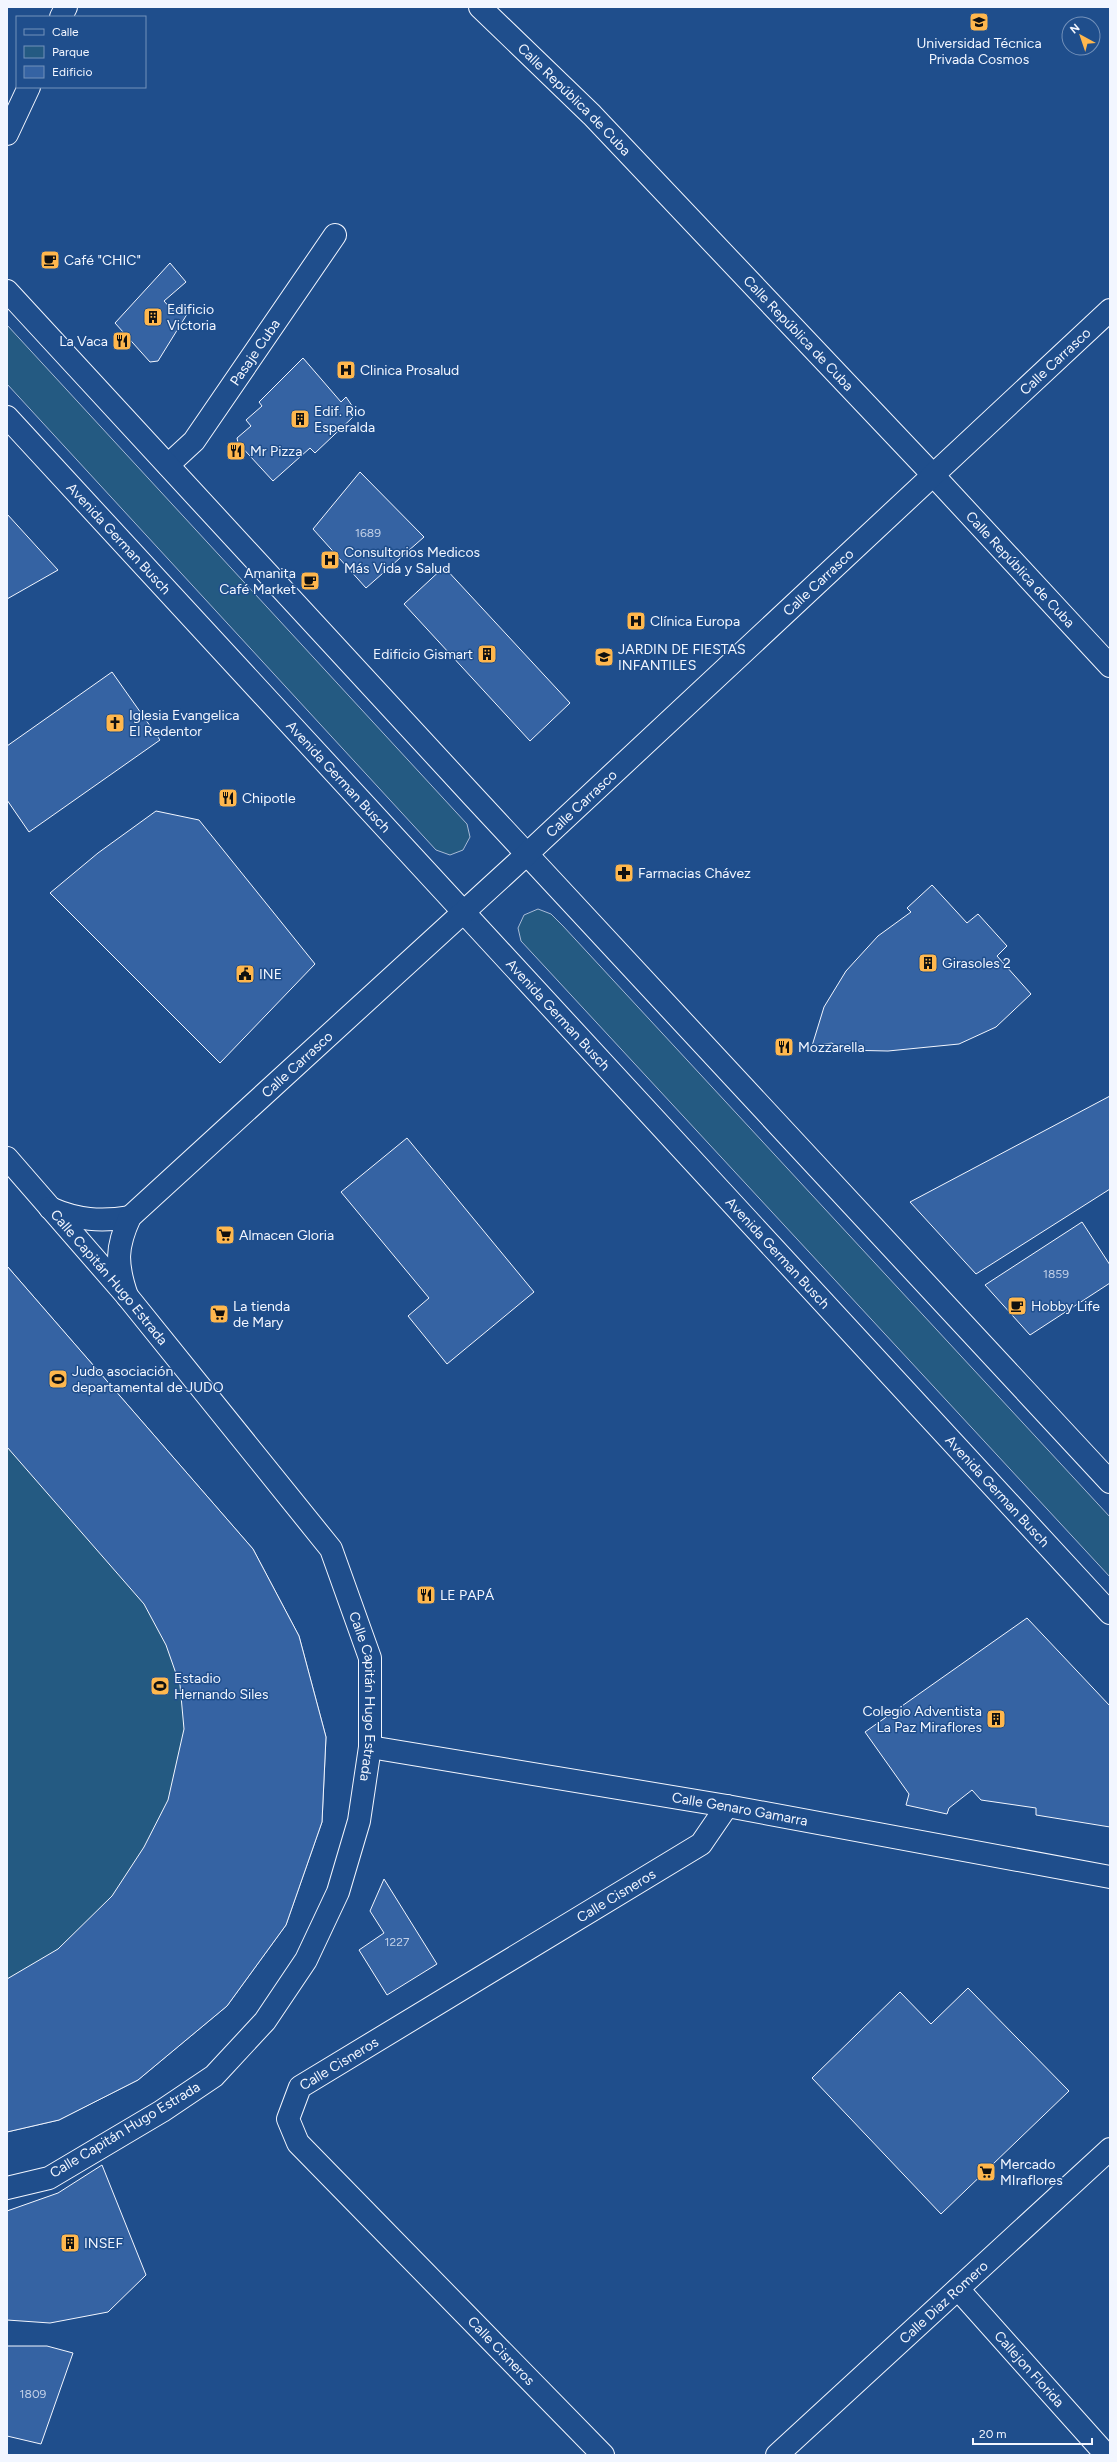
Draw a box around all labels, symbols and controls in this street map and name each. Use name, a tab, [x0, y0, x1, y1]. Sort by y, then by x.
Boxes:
school or university icon: Universidad Técnica Privada Cosmos	[968, 11, 990, 33]
legend	[16, 16, 146, 88]
north arrow	[1061, 16, 1101, 56]
text: N	[1067, 21, 1082, 36]
text: Calle	[52, 25, 79, 39]
place label: Universidad Técnica Privada Cosmos	[916, 35, 1042, 68]
street label: Calle República de Cuba	[514, 40, 634, 159]
text: Parque	[52, 45, 90, 59]
text: Edificio	[52, 65, 92, 79]
cafe icon: Café "CHIC"	[39, 249, 61, 271]
place label: Café "CHIC"	[64, 252, 141, 269]
street label: Calle República de Cuba	[740, 272, 857, 394]
place label: Edificio Victoria	[167, 301, 216, 334]
building icon: Edificio Victoria	[142, 306, 164, 328]
street label: Pasaje Cuba	[226, 316, 284, 389]
street label: Calle Carrasco	[1016, 324, 1094, 398]
restaurant icon: La Vaca	[111, 330, 133, 352]
place label: La Vaca	[59, 333, 108, 350]
hospital icon: Clinica Prosalud	[335, 359, 357, 381]
place label: Clinica Prosalud	[360, 362, 459, 379]
place label: Edif. Rio Esperalda	[314, 403, 375, 436]
building icon: Edif. Rio Esperalda	[289, 408, 311, 430]
restaurant icon: Mr Pizza	[225, 440, 247, 462]
place label: Mr Pizza	[250, 443, 302, 460]
street label: Avenida German Busch	[63, 479, 175, 598]
street label: Calle República de Cuba	[962, 508, 1078, 631]
house number: 1689	[355, 526, 381, 540]
place label: Consultorios Medicos Más Vida y Salud	[344, 544, 480, 577]
street label: Calle Carrasco	[779, 545, 857, 619]
hospital icon: Consultorios Medicos Más Vida y Salud	[319, 549, 341, 571]
place label: Amanita Café Market	[219, 565, 296, 598]
cafe icon: Amanita Café Market	[299, 570, 321, 592]
hospital icon: Clínica Europa	[625, 610, 647, 632]
place label: Clínica Europa	[650, 613, 740, 630]
place label: JARDIN DE FIESTAS INFANTILES	[618, 641, 746, 674]
building icon: Edificio Gismart	[476, 643, 498, 665]
place label: Edificio Gismart	[373, 646, 473, 663]
school or university icon: JARDIN DE FIESTAS INFANTILES	[593, 646, 615, 668]
place label: Iglesia Evangelica El Redentor	[129, 707, 239, 740]
church icon: Iglesia Evangelica El Redentor	[104, 712, 126, 734]
street label: Avenida German Busch	[283, 717, 394, 836]
street label: Calle Carrasco	[542, 766, 620, 840]
restaurant icon: Chipotle	[217, 787, 239, 809]
place label: Chipotle	[242, 790, 296, 807]
pharmacy icon: Farmacias Chávez	[613, 862, 635, 884]
place label: Farmacias Chávez	[638, 865, 751, 882]
building icon: Girasoles 2	[917, 952, 939, 974]
street label: Avenida German Busch	[503, 955, 614, 1074]
place label: Girasoles 2	[942, 955, 1011, 972]
public building icon: INE	[234, 963, 256, 985]
place label: INE	[259, 966, 282, 983]
street label: Calle Carrasco	[258, 1027, 336, 1101]
restaurant icon: Mozzarella	[773, 1036, 795, 1058]
place label: Mozzarella	[798, 1039, 865, 1056]
street label: Avenida German Busch	[722, 1194, 834, 1312]
street label: Calle Capitán Hugo Estrada	[47, 1206, 172, 1348]
supermarket icon: Almacen Gloria	[214, 1224, 236, 1246]
place label: Almacen Gloria	[239, 1227, 334, 1244]
house number: 1859	[1043, 1267, 1069, 1281]
cafe icon: Hobby Life	[1006, 1295, 1028, 1317]
place label: La tienda de Mary	[233, 1298, 290, 1331]
place label: Hobby Life	[1031, 1298, 1100, 1315]
supermarket icon: La tienda de Mary	[208, 1303, 230, 1325]
place label: Judo asociación departamental de JUDO	[72, 1363, 224, 1396]
sports icon: Judo asociación departamental de JUDO	[47, 1368, 69, 1390]
street label: Avenida German Busch	[942, 1432, 1053, 1550]
restaurant icon: LE PAPÁ	[415, 1584, 437, 1606]
place label: LE PAPÁ	[440, 1587, 495, 1604]
street label: Calle Capitán Hugo Estrada	[346, 1609, 379, 1782]
place label: Estadio Hernando Siles	[174, 1670, 269, 1703]
sports icon: Estadio Hernando Siles	[149, 1675, 171, 1697]
place label: Colegio Adventista La Paz Miraflores	[862, 1703, 982, 1736]
building icon: Colegio Adventista La Paz Miraflores	[985, 1708, 1007, 1730]
street label: Calle Genaro Gamarra	[671, 1789, 809, 1829]
street label: Calle Cisneros	[573, 1865, 659, 1926]
house number: 1227	[385, 1935, 410, 1949]
street label: Calle Cisneros	[296, 2033, 382, 2094]
street label: Calle Capitán Hugo Estrada	[47, 2078, 203, 2182]
place label: Mercado MIraflores	[1000, 2156, 1063, 2189]
supermarket icon: Mercado MIraflores	[975, 2161, 997, 2183]
building icon: INSEF	[59, 2232, 81, 2254]
place label: INSEF	[84, 2235, 124, 2252]
street label: Calle Diaz Romero	[896, 2257, 991, 2347]
street label: Calle Cisneros	[464, 2313, 538, 2389]
street label: Callejon Florida	[991, 2327, 1068, 2410]
house number: 1809	[20, 2387, 47, 2401]
scale bar	[973, 2420, 1092, 2446]
text: 20 m	[979, 2427, 1007, 2441]

